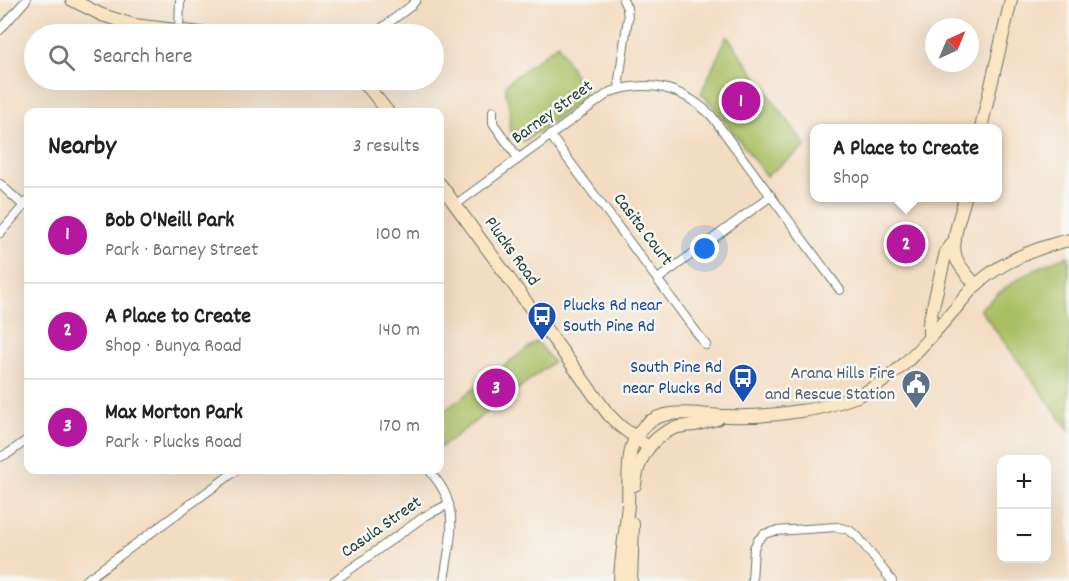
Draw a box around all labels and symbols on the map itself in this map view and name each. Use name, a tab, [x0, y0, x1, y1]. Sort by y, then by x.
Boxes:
north arrow	[925, 18, 979, 72]
street label: Barney Street	[507, 75, 599, 151]
pin: 1	[722, 78, 760, 124]
street label: Casita Court	[606, 188, 678, 272]
street label: Plucks Road	[477, 212, 545, 292]
pin: 2	[886, 222, 926, 266]
your location	[690, 234, 719, 263]
place label: Plucks Rd near South Pine Rd	[563, 294, 663, 340]
bus stop icon: Plucks Rd near South Pine Rd	[526, 300, 558, 342]
place label: South Pine Rd near Plucks Rd	[623, 356, 722, 402]
bus stop icon: South Pine Rd near Plucks Rd	[727, 362, 759, 404]
place label: Arana Hills Fire and Rescue Station	[765, 362, 895, 408]
pin: 3	[476, 366, 516, 410]
public building icon: Arana Hills Fire and Rescue Station	[900, 368, 932, 410]
street label: Casula Street	[337, 491, 428, 565]

